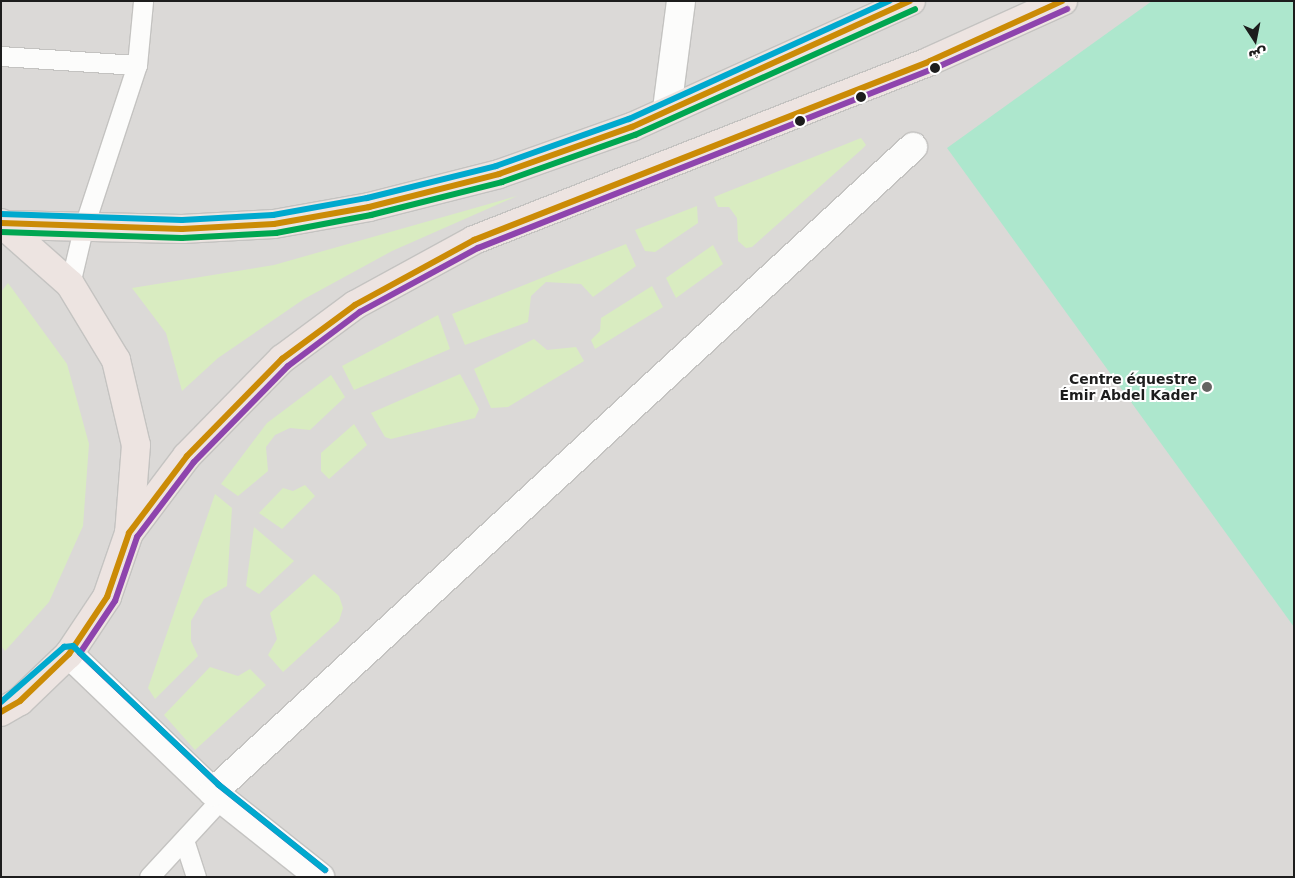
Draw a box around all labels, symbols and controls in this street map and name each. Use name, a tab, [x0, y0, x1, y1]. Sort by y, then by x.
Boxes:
north arrow	[1230, 15, 1280, 65]
text: ش	[1247, 45, 1269, 64]
unlabelled marker	[930, 63, 940, 73]
unlabelled marker	[856, 92, 866, 102]
unlabelled marker	[795, 116, 805, 126]
place label: Centre équestre Émir Abdel Kader	[1060, 371, 1197, 404]
marker: Centre équestre Émir Abdel Kader	[1201, 381, 1213, 393]

